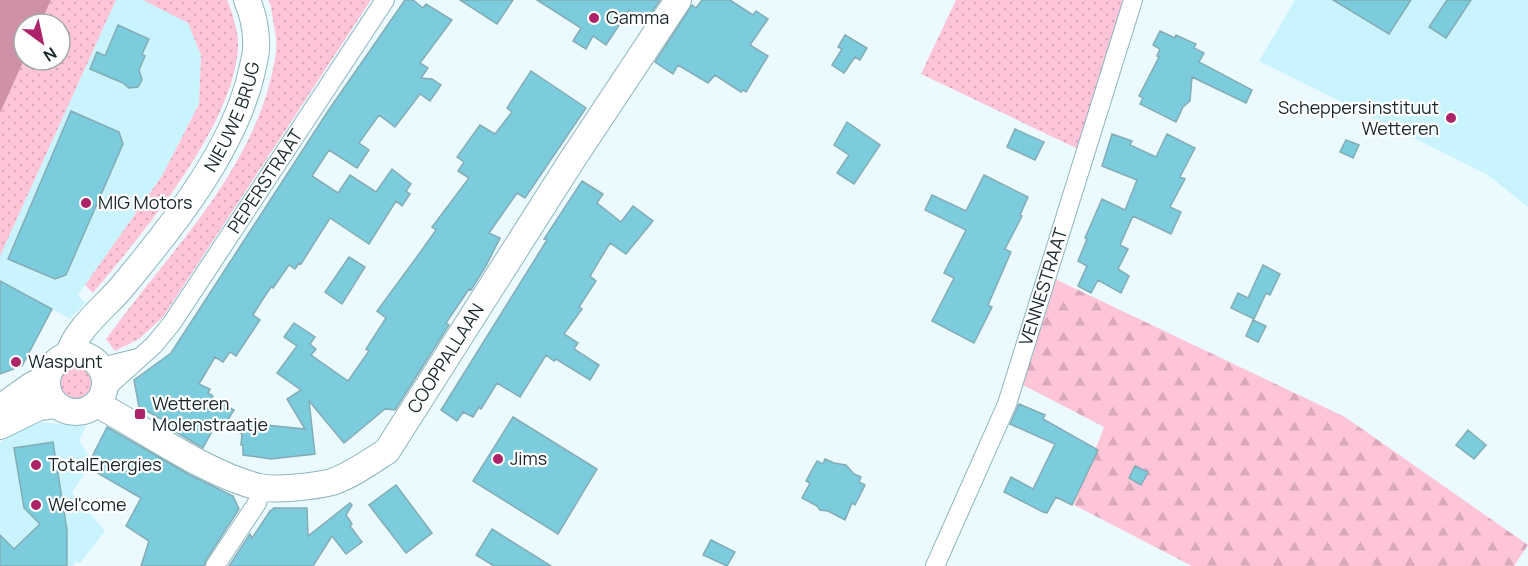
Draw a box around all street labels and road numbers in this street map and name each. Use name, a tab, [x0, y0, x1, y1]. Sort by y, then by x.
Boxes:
street label: NIEUWE BRUG	[198, 59, 265, 176]
street label: PEPERSTRAAT	[222, 124, 308, 237]
street label: VENNESTRAAT	[1013, 225, 1072, 348]
street label: COOPPALLAAN	[401, 299, 489, 417]

